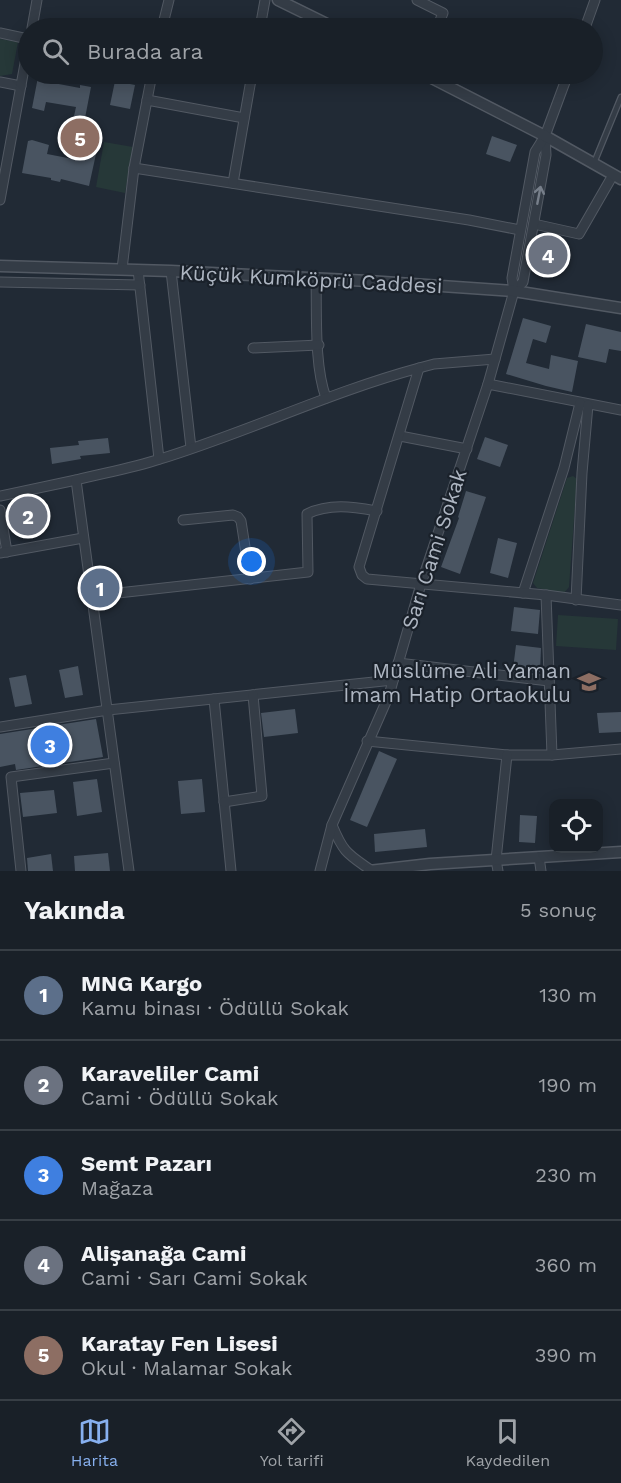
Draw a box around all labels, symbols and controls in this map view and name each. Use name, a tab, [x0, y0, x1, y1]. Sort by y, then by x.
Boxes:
search box	[18, 18, 603, 84]
icon: search	[39, 35, 72, 68]
text: Burada ara	[87, 39, 203, 64]
pin: 5	[60, 116, 100, 160]
one-way arrow	[534, 186, 545, 205]
pin: 4	[528, 232, 568, 278]
street label: Küçük Kumköprü Caddesi	[179, 260, 443, 298]
street label: Sarı Cami Sokak	[396, 466, 472, 632]
pin: 2	[9, 494, 48, 538]
your location	[237, 547, 266, 576]
pin: 1	[80, 566, 120, 610]
place label: Müslüme Ali Yaman İmam Hatip Ortaokulu	[343, 658, 571, 707]
school or university icon: Müslüme Ali Yaman İmam Hatip Ortaokulu	[576, 669, 602, 695]
pin: 3	[31, 722, 70, 768]
map controls	[549, 799, 603, 853]
button: locate	[549, 799, 603, 853]
text: Yakında	[24, 895, 125, 925]
text: 5 sonuç	[520, 898, 597, 922]
text: MNG Kargo	[81, 971, 202, 996]
text: 1	[39, 983, 48, 1007]
text: 130 m	[539, 983, 597, 1007]
text: Kamu binası · Ödüllü Sokak	[81, 996, 349, 1020]
text: Karaveliler Cami	[81, 1061, 259, 1086]
text: 2	[38, 1073, 49, 1097]
text: 190 m	[539, 1073, 597, 1097]
text: Cami · Ödüllü Sokak	[81, 1086, 278, 1110]
text: Semt Pazarı	[81, 1151, 212, 1176]
text: 3	[38, 1163, 49, 1187]
text: 230 m	[535, 1163, 597, 1187]
text: Mağaza	[81, 1176, 153, 1200]
text: Alişanağa Cami	[81, 1241, 246, 1266]
text: 4	[37, 1253, 50, 1277]
text: 360 m	[535, 1253, 597, 1277]
text: Cami · Sarı Cami Sokak	[81, 1266, 308, 1290]
text: Karatay Fen Lisesi	[81, 1331, 278, 1356]
text: 5	[38, 1343, 49, 1367]
text: 390 m	[535, 1343, 597, 1367]
text: Okul · Malamar Sokak	[81, 1356, 292, 1380]
tab: Harita	[71, 1415, 118, 1470]
tab: Yol tarifi	[260, 1415, 324, 1470]
tab: Kaydedilen	[465, 1415, 550, 1470]

